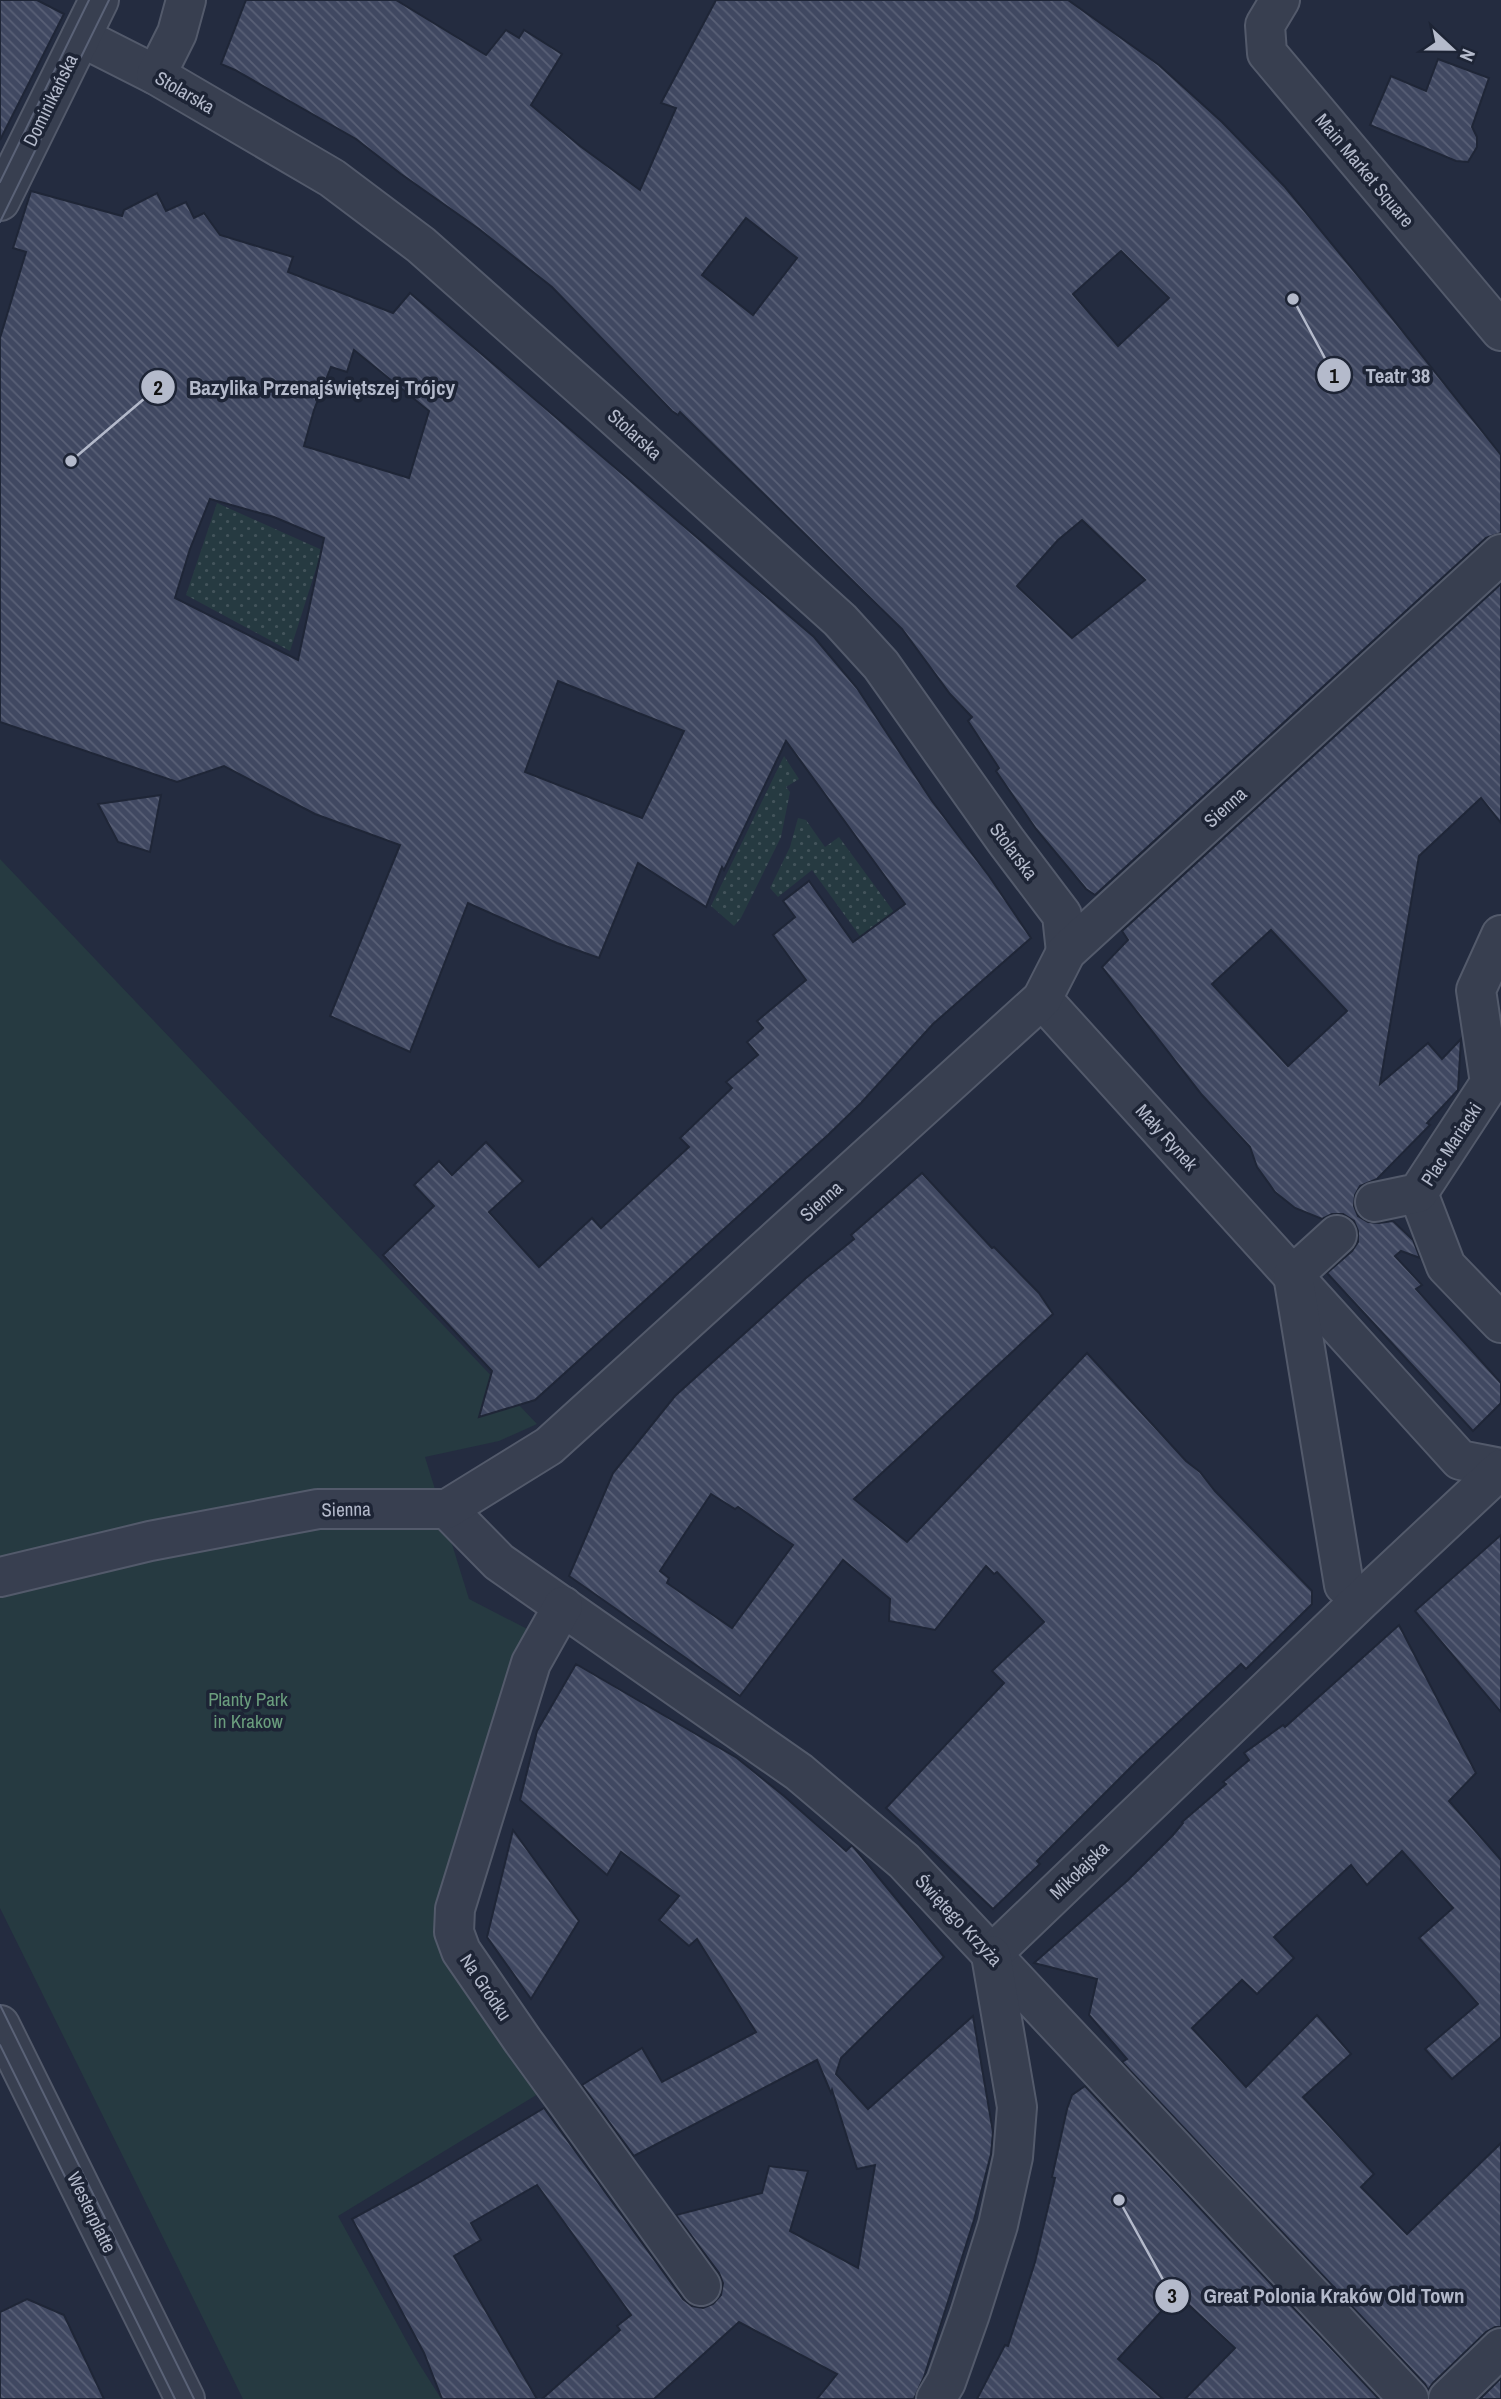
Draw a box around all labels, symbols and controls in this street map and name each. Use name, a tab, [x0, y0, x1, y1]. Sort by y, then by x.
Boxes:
north arrow	[1417, 14, 1487, 84]
text: N	[1454, 45, 1482, 65]
street label: Dominikańska	[16, 49, 84, 150]
street label: Stolarska	[150, 65, 220, 120]
street label: Main Market Square	[1310, 108, 1420, 232]
callout: Teatr 38	[1317, 354, 1444, 396]
text: 1	[1329, 361, 1339, 390]
text: Teatr 38	[1366, 361, 1430, 390]
callout: Bazylika Przenajświętszej Trójcy	[140, 366, 469, 408]
text: 2	[153, 373, 163, 402]
text: Bazylika Przenajświętszej Trójcy	[189, 373, 455, 402]
street label: Stolarska	[602, 403, 668, 466]
street label: Sienna	[1198, 781, 1252, 833]
street label: Stolarska	[984, 817, 1044, 885]
street label: Plac Mariacki	[1414, 1097, 1488, 1191]
street label: Mały Rynek	[1130, 1098, 1204, 1176]
street label: Sienna	[794, 1175, 848, 1227]
street label: Sienna	[321, 1496, 371, 1522]
park label: Planty Park in Krakow	[208, 1686, 288, 1734]
street label: Mikołajska	[1043, 1835, 1115, 1905]
street label: Świętego Krzyża	[910, 1868, 1009, 1972]
street label: Na Gródku	[454, 1948, 518, 2026]
street label: Westerplatte	[61, 2167, 123, 2257]
callout: Great Polonia Kraków Old Town	[1154, 2275, 1478, 2317]
text: 3	[1167, 2281, 1177, 2310]
text: Great Polonia Kraków Old Town	[1204, 2281, 1464, 2310]

